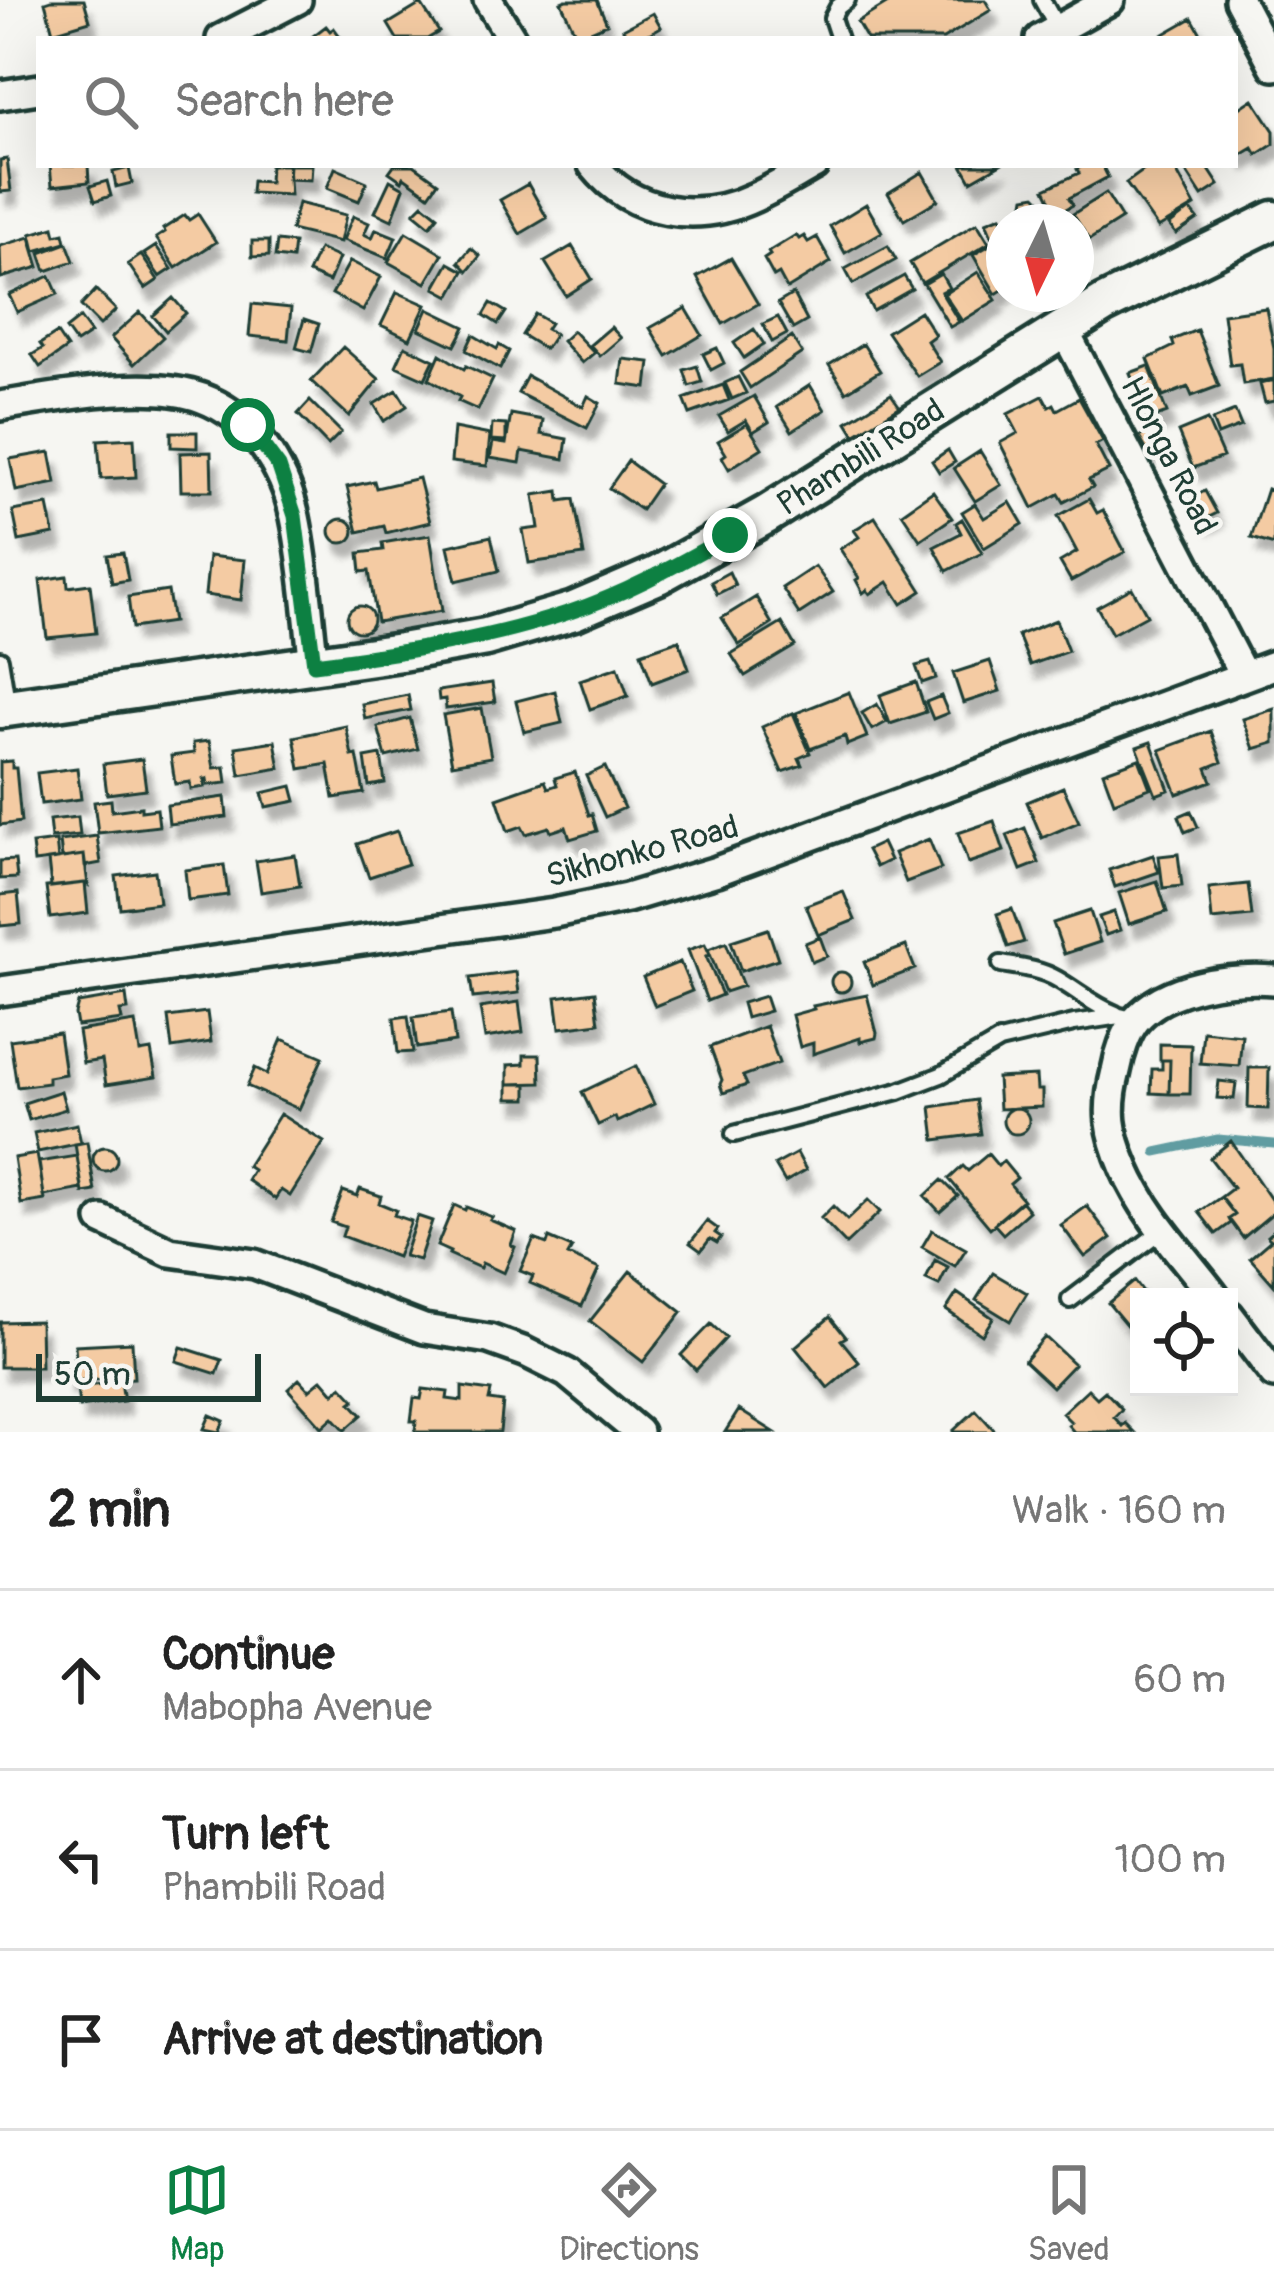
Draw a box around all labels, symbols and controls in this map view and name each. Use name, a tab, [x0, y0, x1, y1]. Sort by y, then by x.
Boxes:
search box	[36, 36, 1238, 168]
icon: search	[78, 69, 144, 135]
text: Search here	[174, 74, 394, 130]
north arrow	[986, 204, 1094, 312]
street label: Hlonga Road	[1111, 370, 1226, 542]
street label: Phambili Road	[770, 390, 952, 525]
route start	[221, 398, 275, 452]
route end	[703, 508, 757, 562]
street label: Sikhonko Road	[542, 806, 743, 897]
map controls	[1130, 1288, 1238, 1396]
button: locate	[1130, 1288, 1238, 1396]
scale bar	[36, 1348, 261, 1401]
text: 50 m	[54, 1354, 131, 1395]
text: 2 min	[48, 1478, 170, 1542]
text: Walk · 160 m	[1012, 1486, 1226, 1535]
text: Continue	[162, 1627, 335, 1683]
icon: ahead	[48, 1647, 114, 1713]
text: 60 m	[1134, 1655, 1226, 1704]
text: Mabopha Avenue	[162, 1683, 432, 1732]
text: Turn left	[162, 1807, 329, 1863]
icon: left	[48, 1827, 114, 1893]
text: 100 m	[1114, 1835, 1226, 1884]
text: Phambili Road	[162, 1863, 386, 1912]
icon: arrive	[48, 2007, 114, 2073]
text: Arrive at destination	[162, 2012, 543, 2068]
tab: Map	[164, 2157, 230, 2270]
tab: Directions	[559, 2157, 699, 2270]
tab: Saved	[1028, 2157, 1110, 2270]

